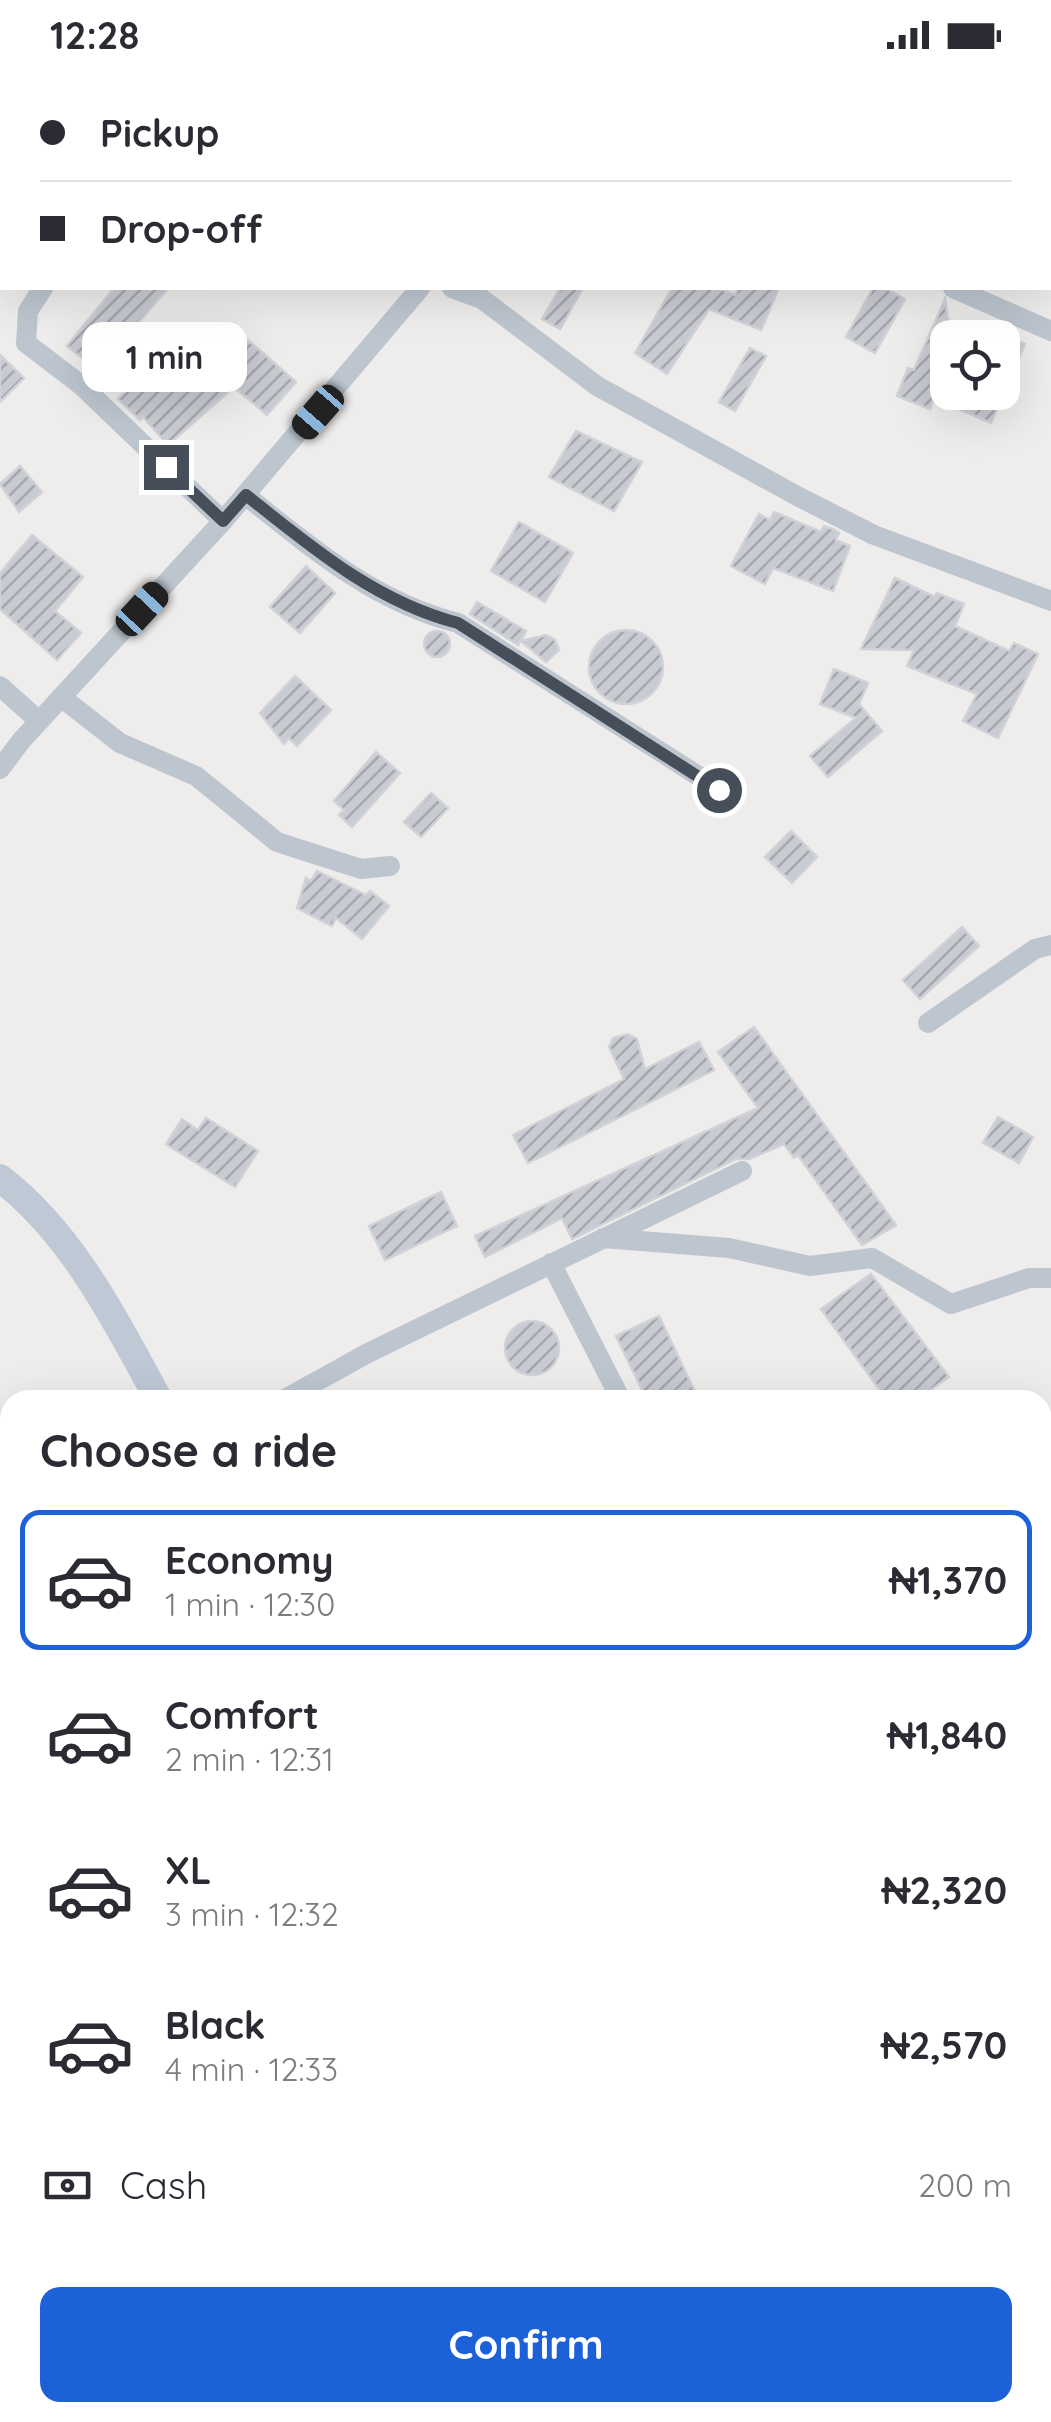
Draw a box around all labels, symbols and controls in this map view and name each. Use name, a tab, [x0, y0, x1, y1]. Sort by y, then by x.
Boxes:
text: 12:28	[50, 11, 139, 59]
text: Pickup	[100, 109, 219, 157]
text: Drop-off	[100, 205, 262, 253]
map controls	[930, 320, 1020, 410]
button: locate	[930, 320, 1020, 410]
callout: 1 min	[84, 322, 248, 392]
text: 1 min	[126, 337, 203, 377]
car	[287, 380, 349, 444]
route end	[144, 445, 189, 490]
car	[111, 577, 173, 641]
route start	[697, 768, 742, 813]
text: Choose a ride	[40, 1422, 337, 1478]
icon: car	[45, 1535, 135, 1625]
text: Economy	[165, 1536, 334, 1584]
text: ₦1,370	[889, 1556, 1007, 1604]
text: 1 min · 12:30	[165, 1584, 335, 1624]
icon: car	[45, 1690, 135, 1780]
text: Comfort	[165, 1691, 319, 1739]
text: ₦1,840	[887, 1711, 1007, 1759]
text: 2 min · 12:31	[165, 1739, 334, 1779]
icon: car	[45, 1845, 135, 1935]
text: XL	[165, 1846, 211, 1894]
text: ₦2,320	[882, 1866, 1007, 1914]
text: 3 min · 12:32	[165, 1894, 339, 1934]
icon: car	[45, 2000, 135, 2090]
text: Black	[165, 2001, 265, 2049]
text: ₦2,570	[881, 2021, 1007, 2069]
text: 4 min · 12:33	[165, 2049, 338, 2089]
icon: cash	[40, 2158, 95, 2213]
text: Cash	[120, 2161, 207, 2209]
text: 200 m	[918, 2165, 1012, 2205]
button: Confirm	[40, 2287, 1012, 2402]

